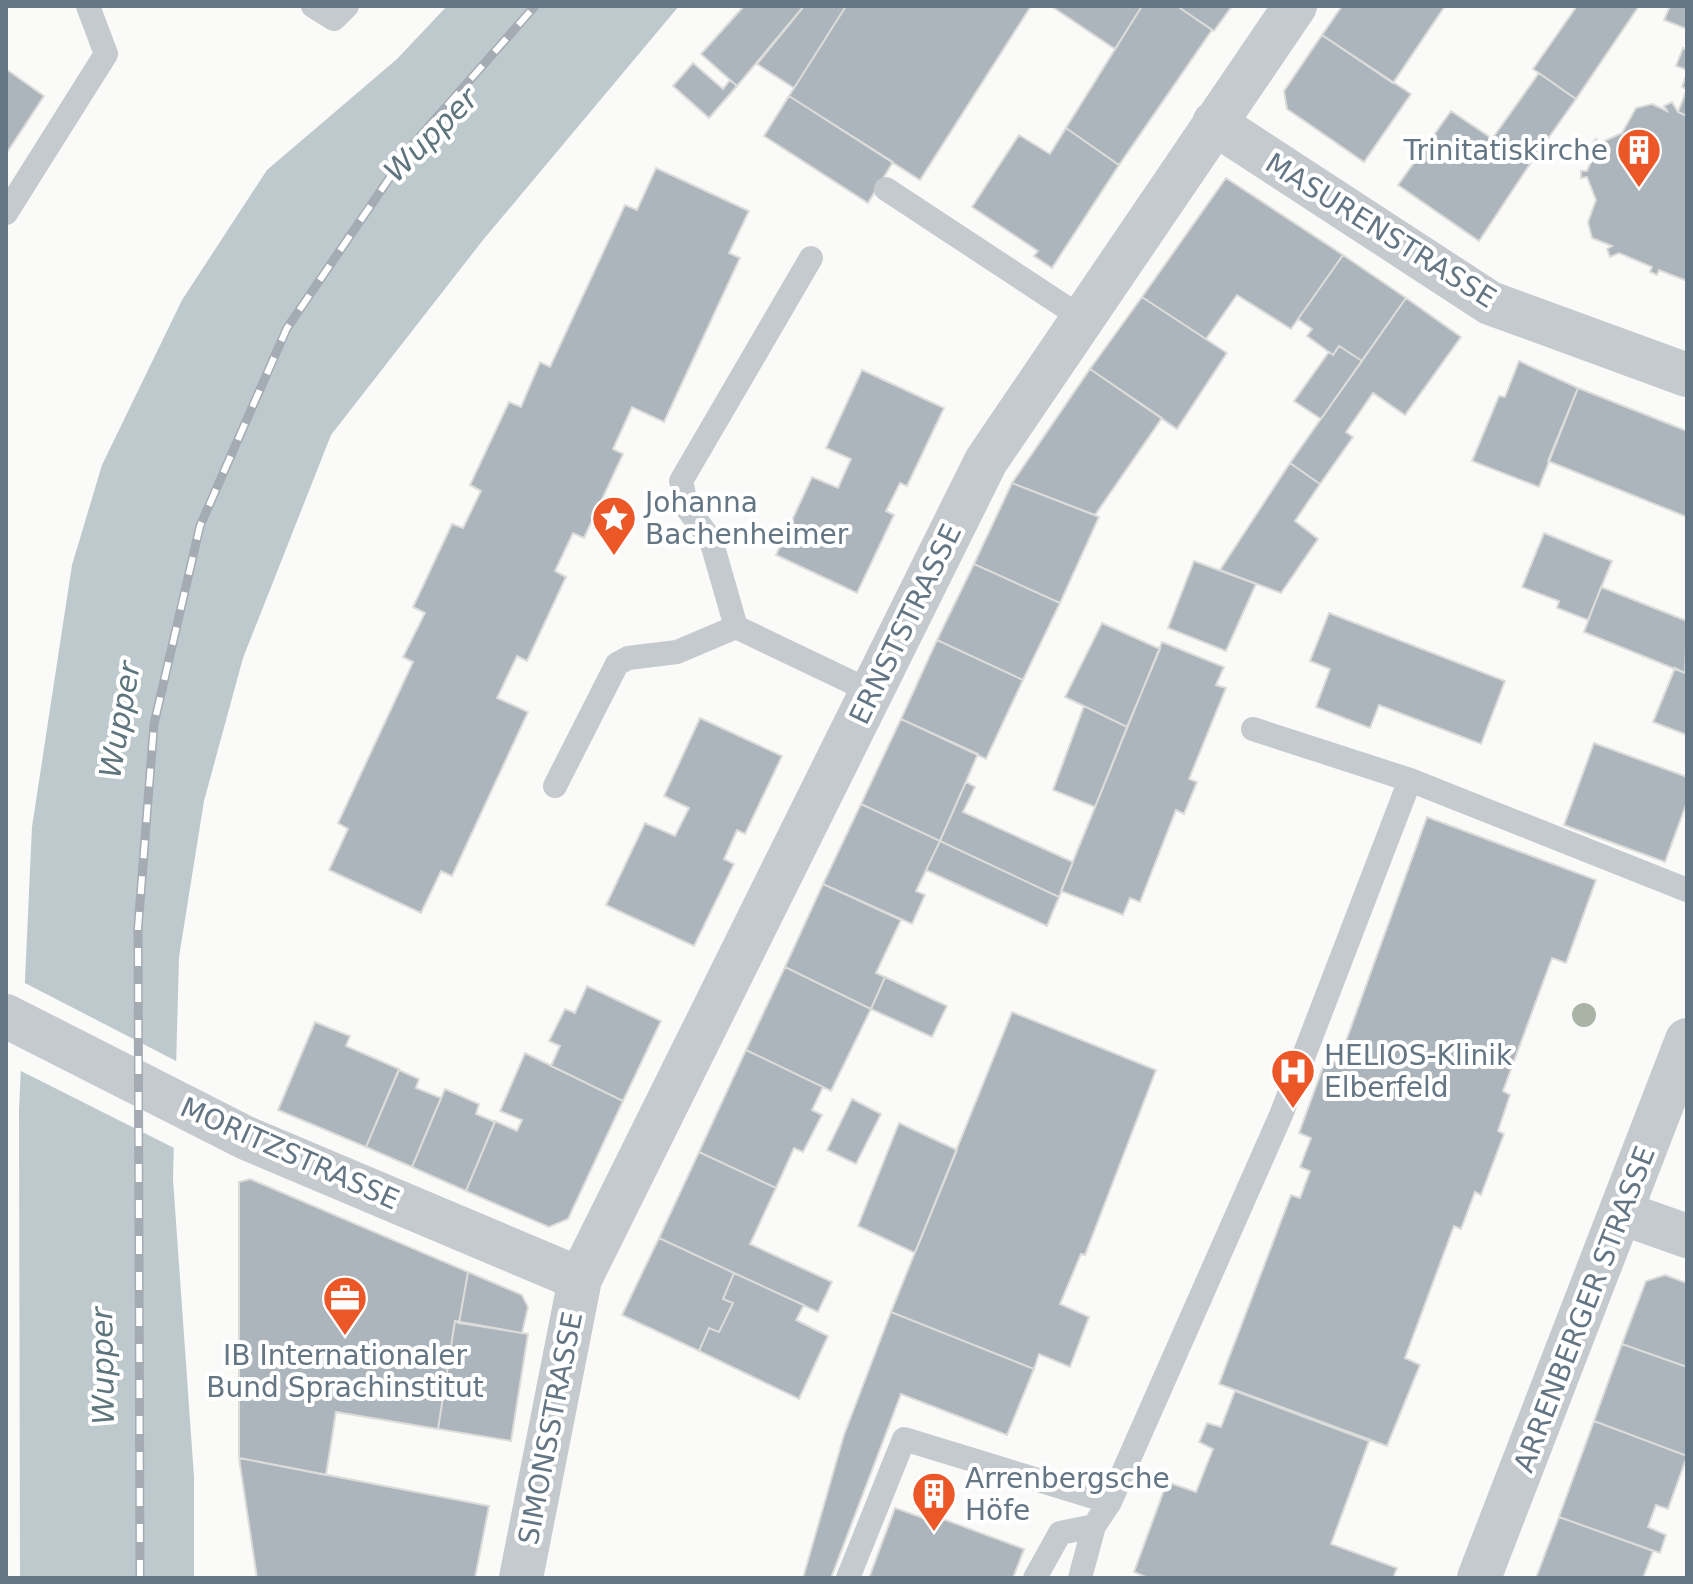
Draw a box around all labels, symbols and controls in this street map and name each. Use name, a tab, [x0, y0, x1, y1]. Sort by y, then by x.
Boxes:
water label: Wupper	[377, 80, 486, 189]
building icon: Trinitatiskirche	[1615, 126, 1663, 189]
place label: Trinitatiskirche	[1402, 134, 1608, 167]
street label: MASURENSTRASSE	[1260, 146, 1502, 315]
place label: Johanna Bachenheimer	[643, 486, 849, 551]
place icon: Johanna Bachenheimer	[590, 494, 638, 557]
street label: ERNSTSTRASSE	[843, 519, 968, 730]
water label: Wupper	[92, 657, 147, 781]
place label: HELIOS-Klinik Elberfeld	[1324, 1039, 1513, 1104]
hospital icon: HELIOS-Klinik Elberfeld	[1269, 1047, 1317, 1110]
street label: MORITZSTRASSE	[175, 1090, 404, 1216]
street label: ARRENBERGER STRASSE	[1507, 1142, 1662, 1477]
office icon: IB Internationaler Bund Sprachinstitut	[321, 1274, 369, 1337]
water label: Wupper	[84, 1305, 121, 1425]
street label: SIMONSSTRASSE	[512, 1309, 589, 1547]
place label: IB Internationaler Bund Sprachinstitut	[206, 1339, 484, 1404]
place label: Arrenbergsche Höfe	[965, 1462, 1170, 1527]
building icon: Arrenbergsche Höfe	[910, 1470, 958, 1533]

